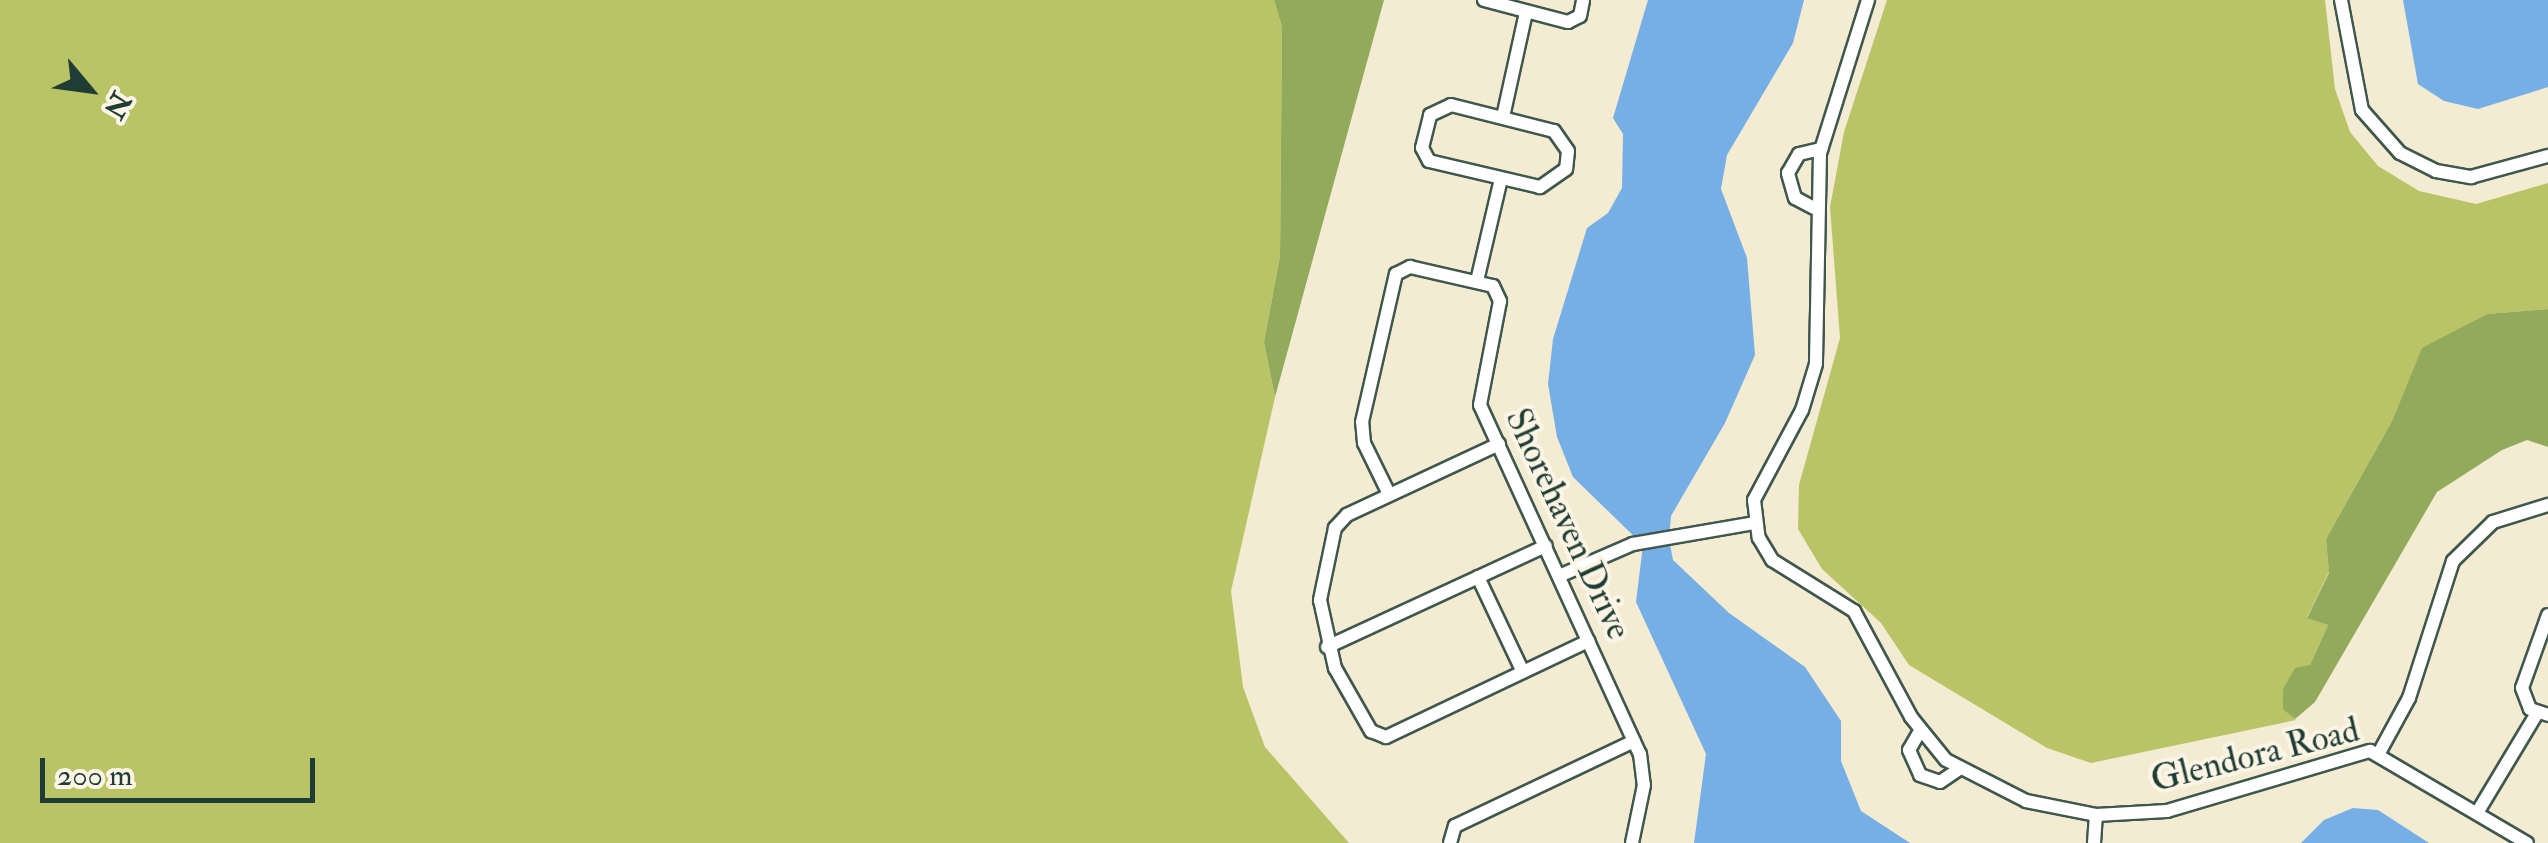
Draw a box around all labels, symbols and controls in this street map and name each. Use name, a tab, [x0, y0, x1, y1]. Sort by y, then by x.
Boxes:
north arrow	[40, 40, 140, 140]
text: N	[95, 85, 138, 124]
street label: Shorehaven Drive	[1496, 402, 1640, 646]
street label: Glendora Road	[2147, 709, 2363, 801]
scale bar	[45, 738, 320, 800]
text: 200 m	[57, 757, 133, 794]

